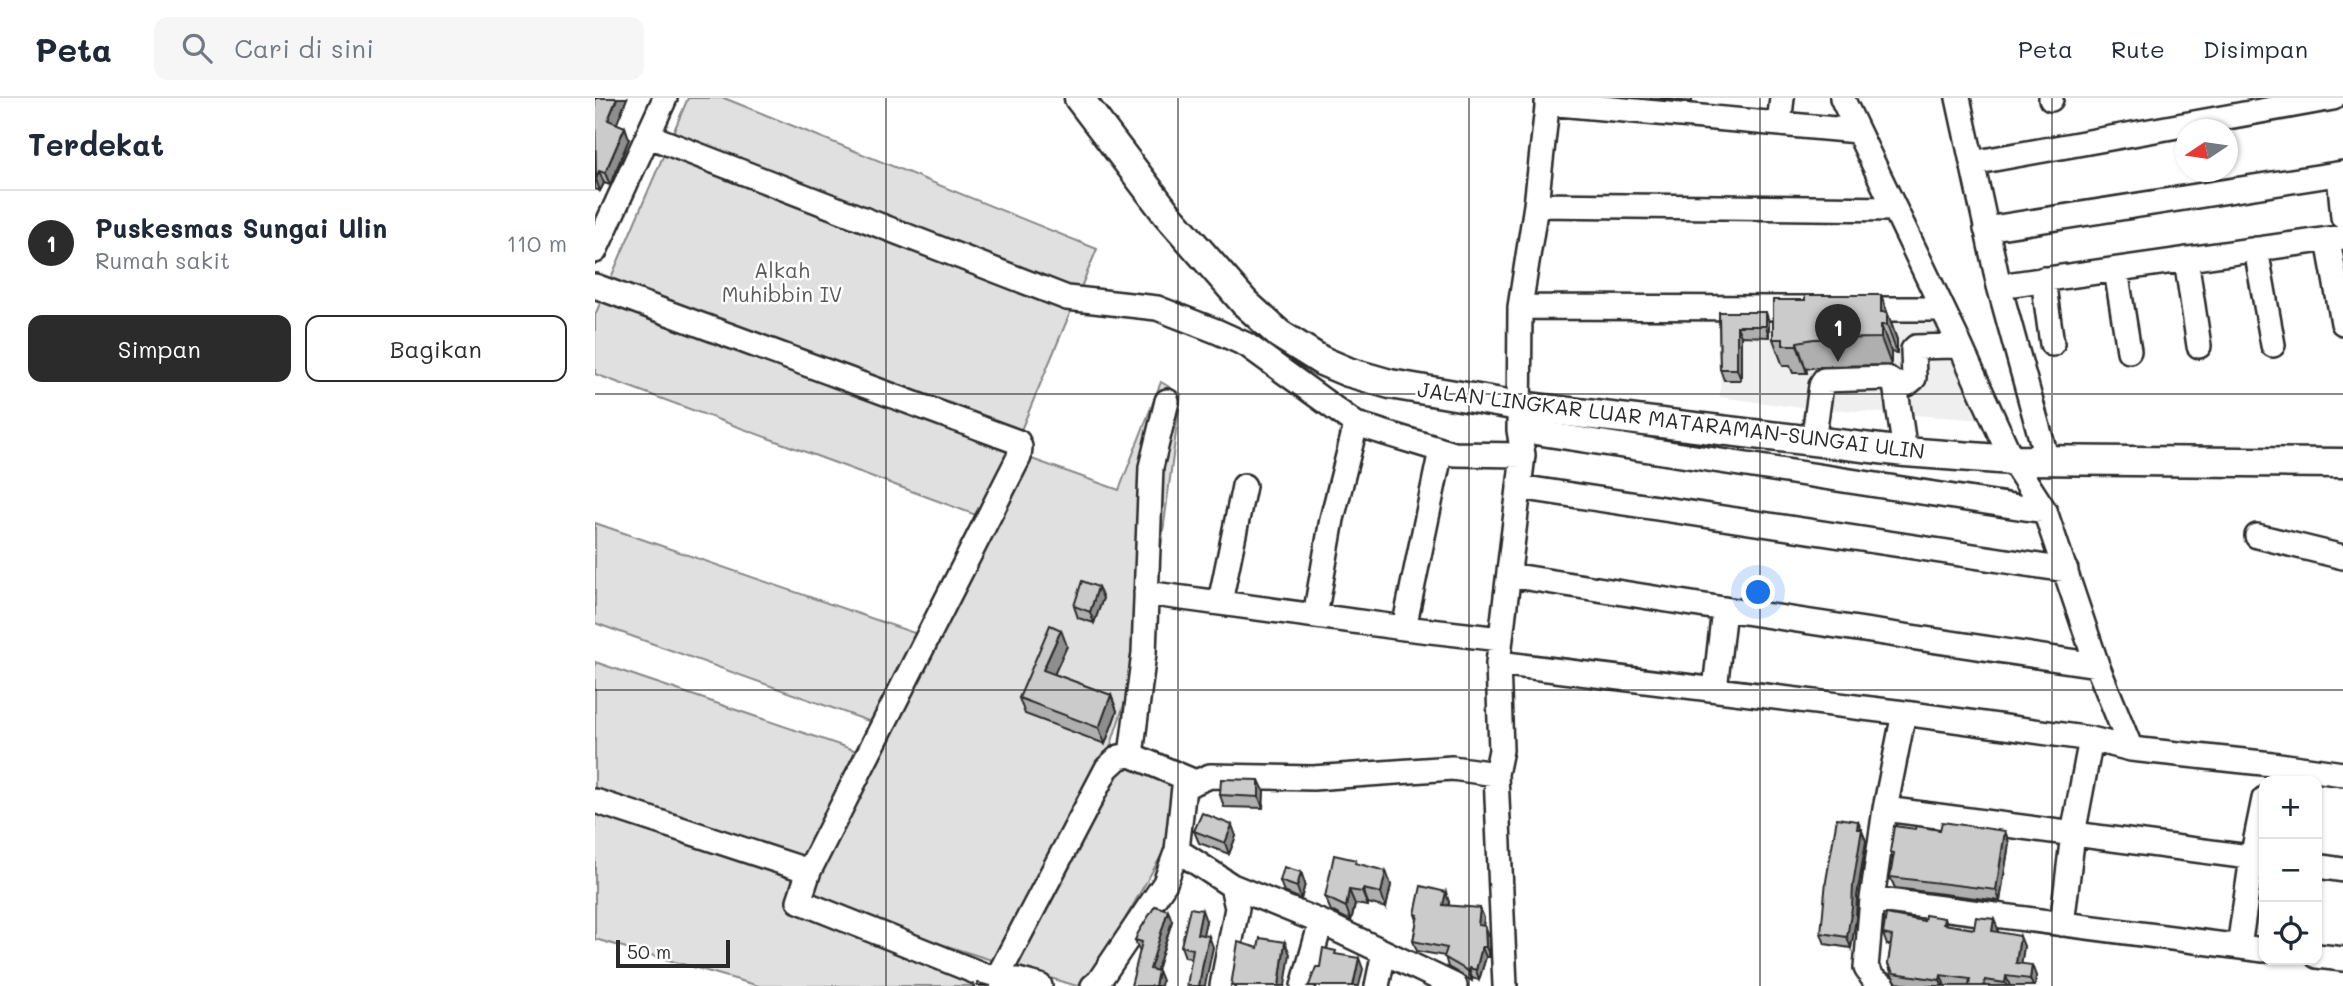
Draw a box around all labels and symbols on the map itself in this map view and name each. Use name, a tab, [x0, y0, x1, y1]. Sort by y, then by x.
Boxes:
north arrow	[2175, 119, 2238, 182]
park label: Alkah Muhibbin IV	[722, 256, 842, 307]
pin: 1	[1815, 304, 1861, 362]
street label: JALAN LINGKAR LUAR MATARAMAN-SUNGAI ULIN	[1416, 375, 1926, 464]
your location	[1741, 575, 1775, 609]
scale bar	[616, 937, 730, 969]

